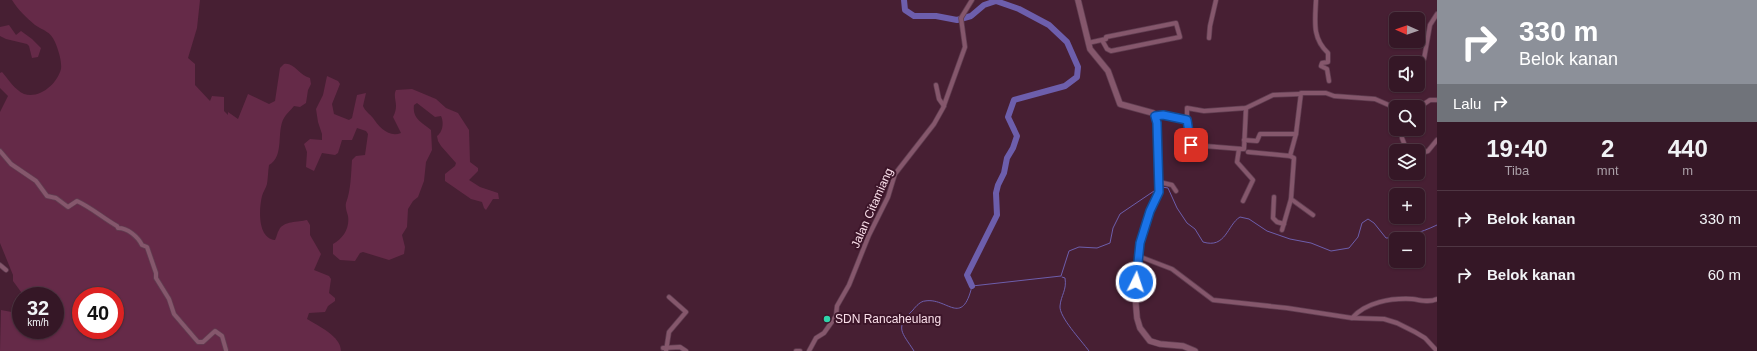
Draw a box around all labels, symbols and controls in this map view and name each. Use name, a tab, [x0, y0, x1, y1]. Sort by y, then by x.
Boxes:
north arrow	[1389, 12, 1425, 48]
map controls	[1389, 12, 1425, 268]
icon: right	[1453, 16, 1505, 68]
text: 330 m	[1519, 16, 1598, 47]
text: Belok kanan	[1519, 49, 1618, 69]
button: sound	[1389, 56, 1425, 92]
icon: right	[1489, 92, 1511, 114]
text: Lalu	[1453, 95, 1481, 112]
button: search	[1389, 100, 1425, 136]
pin	[1174, 128, 1208, 162]
icon: arrive	[1180, 134, 1202, 156]
text: 19:40	[1486, 135, 1548, 162]
text: 2	[1601, 135, 1614, 162]
text: 440	[1668, 135, 1708, 162]
button: layers	[1389, 144, 1425, 180]
text: Tiba	[1505, 163, 1529, 178]
text: mnt	[1597, 163, 1619, 178]
text: m	[1682, 163, 1693, 178]
street label: Jalan Citamiang	[848, 166, 896, 250]
button: +	[1389, 188, 1425, 224]
icon: right	[1453, 208, 1475, 230]
text: Belok kanan	[1487, 210, 1575, 227]
text: 330 m	[1699, 210, 1741, 227]
button: −	[1389, 232, 1425, 268]
position arrow	[1115, 261, 1157, 303]
icon: right	[1453, 264, 1475, 286]
text: Belok kanan	[1487, 266, 1575, 283]
text: 60 m	[1708, 266, 1741, 283]
speed limit sign: 40	[72, 287, 124, 339]
text: 32	[27, 297, 49, 319]
place label: SDN Rancaheulang	[835, 312, 941, 326]
marker: SDN Rancaheulang	[822, 314, 832, 324]
text: km/h	[27, 317, 49, 328]

